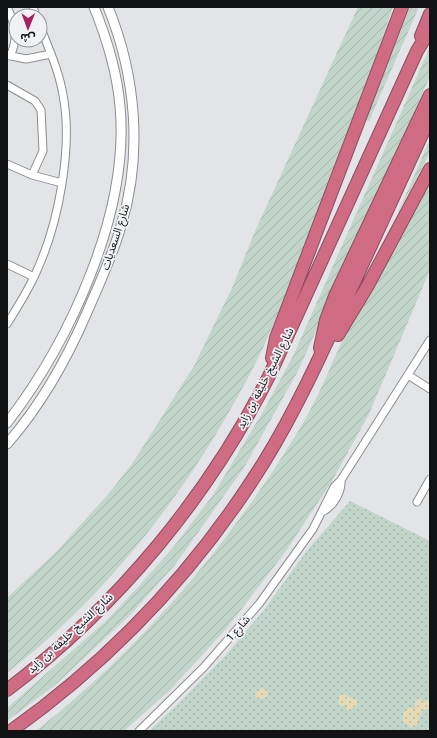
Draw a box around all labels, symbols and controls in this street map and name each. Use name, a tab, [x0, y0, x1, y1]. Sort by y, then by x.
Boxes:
north arrow	[8, 8, 48, 48]
text: ش	[20, 30, 36, 46]
street label: شارع السعديات	[97, 202, 133, 272]
street label: شارع الشيخ خليفة بن زايد	[232, 324, 298, 431]
street label: شارع الشيخ خليفة بن زايد	[24, 589, 117, 677]
street label: شارع 1	[222, 611, 254, 644]

